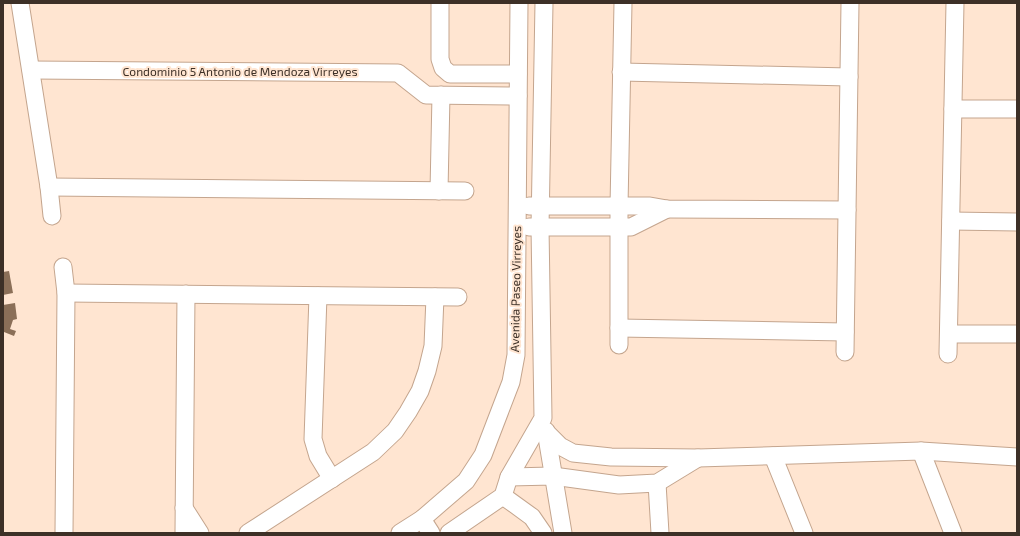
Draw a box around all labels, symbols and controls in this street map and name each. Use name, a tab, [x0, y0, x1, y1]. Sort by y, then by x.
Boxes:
street label: Condominio 5 Antonio de Mendoza Virreyes	[122, 64, 358, 78]
street label: Avenida Paseo Virreyes	[507, 226, 523, 352]

